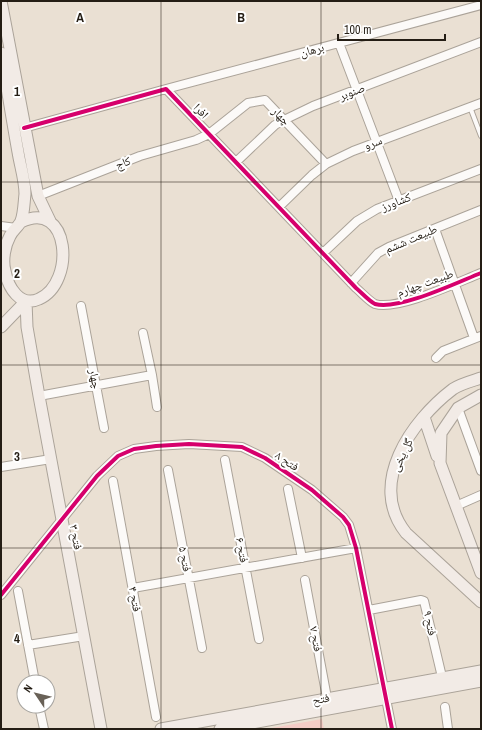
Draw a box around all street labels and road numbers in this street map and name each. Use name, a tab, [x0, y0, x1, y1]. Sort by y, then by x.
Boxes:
street label: برهان	[298, 39, 326, 61]
street label: صنوبر	[336, 80, 367, 105]
street label: افرا	[190, 100, 212, 122]
street label: چهار	[268, 103, 294, 129]
street label: سرو	[362, 132, 385, 154]
street label: کاج	[113, 153, 133, 173]
street label: کشاورز	[378, 189, 413, 215]
street label: طبیعت ششم	[382, 221, 440, 257]
street label: طبیعت چهارم	[395, 265, 456, 301]
street label: چهار	[85, 367, 105, 391]
street label: گل یخی	[387, 436, 417, 474]
street label: فتح ۸	[272, 447, 302, 475]
street label: فتح ۳	[66, 523, 86, 551]
street label: فتح ۶	[232, 536, 252, 564]
street label: فتح ۵	[175, 545, 195, 573]
street label: فتح ۴	[125, 585, 145, 613]
street label: فتح ۹	[420, 609, 440, 637]
street label: فتح ۷	[306, 625, 326, 653]
street label: فتح	[311, 689, 331, 709]

